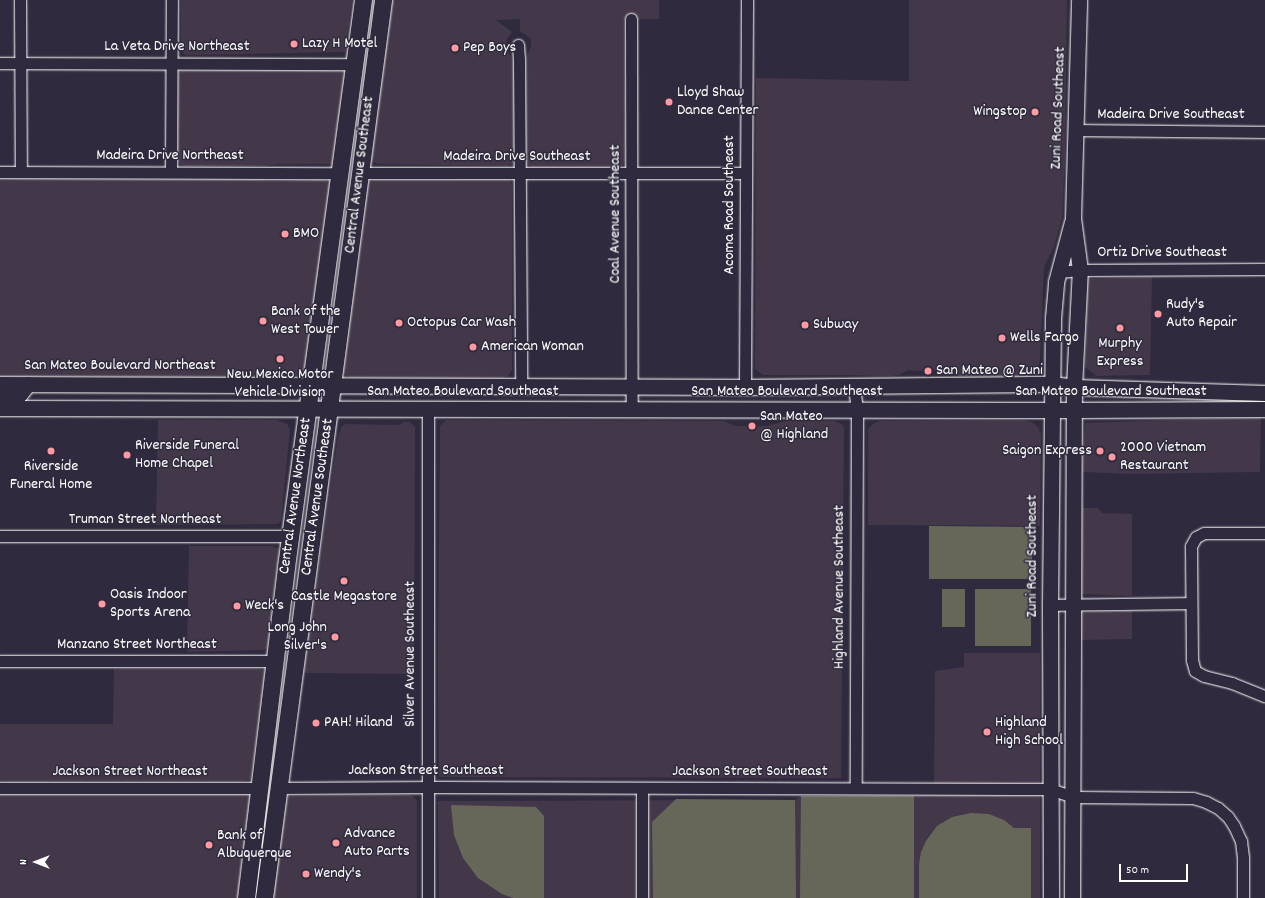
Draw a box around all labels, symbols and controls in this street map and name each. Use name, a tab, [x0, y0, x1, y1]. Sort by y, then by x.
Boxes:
place label: Lazy H Motel	[302, 34, 377, 54]
street label: La Veta Drive Northeast	[104, 37, 250, 57]
place label: Pep Boys	[463, 38, 516, 58]
marker: Lazy H Motel	[289, 39, 299, 49]
marker: Pep Boys	[450, 43, 460, 53]
street label: Zuni Road Southeast	[1047, 46, 1071, 170]
place label: Lloyd Shaw Dance Center	[677, 83, 759, 121]
street label: Central Avenue Southeast	[341, 95, 379, 255]
marker: Lloyd Shaw Dance Center	[664, 97, 674, 107]
place label: Wingstop	[973, 102, 1027, 122]
street label: Madeira Drive Southeast	[1097, 105, 1245, 125]
marker: Wingstop	[1030, 107, 1040, 117]
street label: Acoma Road Southeast	[720, 135, 740, 275]
street label: Coal Avenue Southeast	[606, 145, 626, 283]
street label: Madeira Drive Northeast	[96, 146, 244, 166]
street label: Madeira Drive Southeast	[443, 147, 591, 167]
place label: BMO	[293, 224, 319, 244]
marker: BMO	[280, 229, 290, 239]
street label: Ortiz Drive Southeast	[1097, 243, 1227, 263]
place label: Rudy's Auto Repair	[1166, 295, 1237, 333]
place label: Bank of the West Tower	[271, 302, 340, 340]
marker: Rudy's Auto Repair	[1153, 309, 1163, 319]
place label: Octopus Car Wash	[407, 313, 516, 333]
place label: Subway	[813, 315, 858, 335]
marker: Bank of the West Tower	[258, 316, 268, 326]
marker: Octopus Car Wash	[394, 318, 404, 328]
marker: Subway	[800, 320, 810, 330]
marker: Murphy Express	[1115, 323, 1125, 333]
place label: Wells Fargo	[1010, 328, 1079, 348]
marker: Wells Fargo	[997, 333, 1007, 343]
place label: Murphy Express	[1096, 334, 1144, 372]
place label: American Woman	[481, 337, 584, 357]
marker: American Woman	[468, 342, 478, 352]
marker: New Mexico Motor Vehicle Division	[275, 354, 285, 364]
street label: San Mateo Boulevard Northeast	[24, 356, 216, 376]
place label: San Mateo @ Zuni	[936, 361, 1043, 381]
place label: New Mexico Motor Vehicle Division	[227, 365, 333, 403]
marker: San Mateo @ Zuni	[923, 366, 933, 376]
street label: San Mateo Boulevard Southeast	[367, 382, 559, 402]
street label: San Mateo Boulevard Southeast	[691, 382, 883, 402]
street label: San Mateo Boulevard Southeast	[1015, 382, 1207, 402]
place label: San Mateo @ Highland	[760, 407, 828, 445]
street label: Central Avenue Northeast	[276, 416, 316, 576]
street label: Central Avenue Southeast	[297, 417, 339, 577]
marker: San Mateo @ Highland	[747, 421, 757, 431]
place label: Riverside Funeral Home Chapel	[135, 436, 239, 474]
place label: 2000 Vietnam Restaurant	[1120, 438, 1206, 476]
place label: Saigon Express	[1002, 441, 1092, 461]
marker: Riverside Funeral Home	[46, 446, 56, 456]
marker: Saigon Express	[1095, 446, 1105, 456]
marker: Riverside Funeral Home Chapel	[122, 450, 132, 460]
marker: 2000 Vietnam Restaurant	[1107, 452, 1117, 462]
place label: Riverside Funeral Home	[10, 457, 92, 495]
street label: Zuni Road Southeast	[1023, 494, 1043, 618]
street label: Highland Avenue Southeast	[830, 505, 850, 669]
street label: Truman Street Northeast	[69, 510, 221, 530]
marker: Castle Megastore	[339, 576, 349, 586]
street label: Silver Avenue Southeast	[401, 581, 421, 727]
place label: Oasis Indoor Sports Arena	[110, 585, 190, 623]
place label: Castle Megastore	[291, 587, 397, 607]
place label: Weck's	[245, 596, 284, 616]
marker: Oasis Indoor Sports Arena	[97, 599, 107, 609]
marker: Weck's	[232, 601, 242, 611]
place label: Long John Silver's	[268, 618, 327, 656]
marker: Long John Silver's	[330, 632, 340, 642]
street label: Manzano Street Northeast	[57, 635, 217, 655]
place label: PAH! Hiland	[324, 713, 393, 733]
place label: Highland High School	[995, 713, 1063, 751]
marker: PAH! Hiland	[311, 718, 321, 728]
marker: Highland High School	[982, 727, 992, 737]
street label: Jackson Street Southeast	[348, 761, 504, 781]
street label: Jackson Street Northeast	[52, 762, 208, 782]
street label: Jackson Street Southeast	[672, 762, 828, 782]
place label: Advance Auto Parts	[344, 824, 410, 862]
place label: Bank of Albuquerque	[217, 826, 291, 864]
marker: Advance Auto Parts	[331, 838, 341, 848]
marker: Bank of Albuquerque	[204, 840, 214, 850]
north arrow	[16, 842, 56, 882]
scale bar	[1121, 856, 1190, 882]
text: N	[16, 859, 32, 865]
text: 50 m	[1126, 862, 1149, 879]
place label: Wendy's	[314, 864, 361, 884]
marker: Wendy's	[301, 869, 311, 879]

